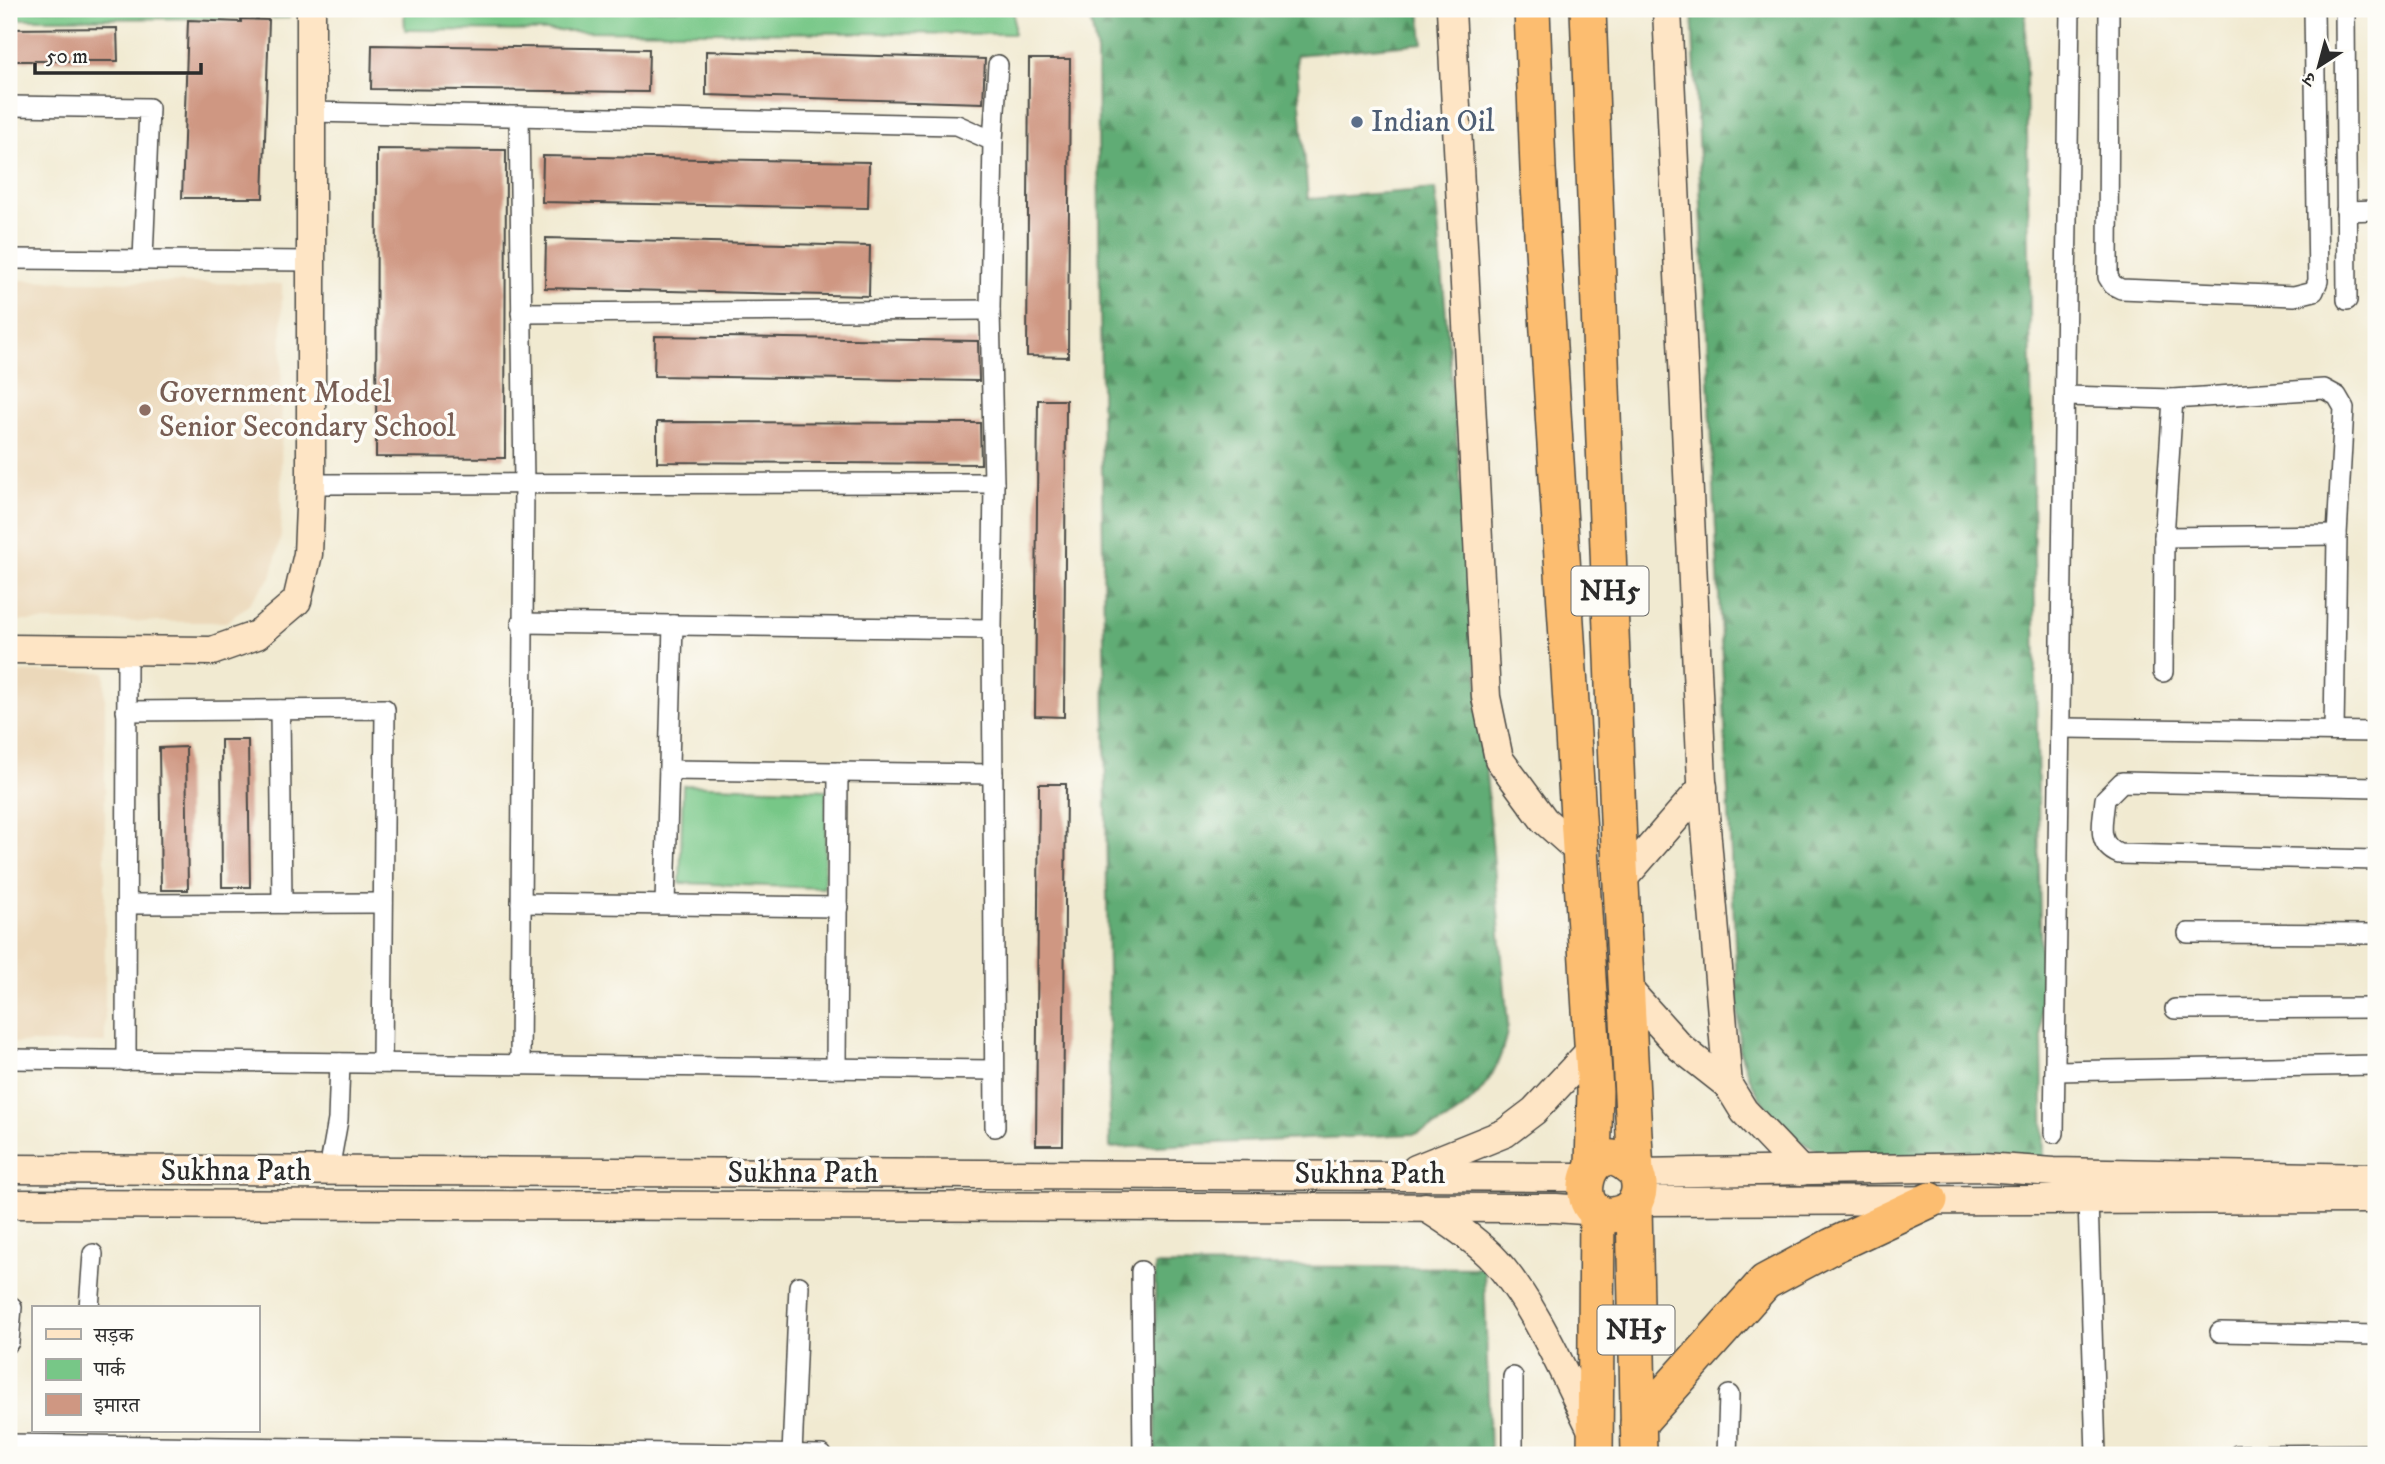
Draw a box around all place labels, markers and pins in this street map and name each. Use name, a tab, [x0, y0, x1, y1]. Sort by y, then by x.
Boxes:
place label: Indian Oil	[1371, 104, 1495, 141]
marker: Indian Oil	[1349, 114, 1365, 130]
place label: Government Model Senior Secondary School	[159, 375, 456, 446]
marker: Government Model Senior Secondary School	[137, 402, 153, 418]

